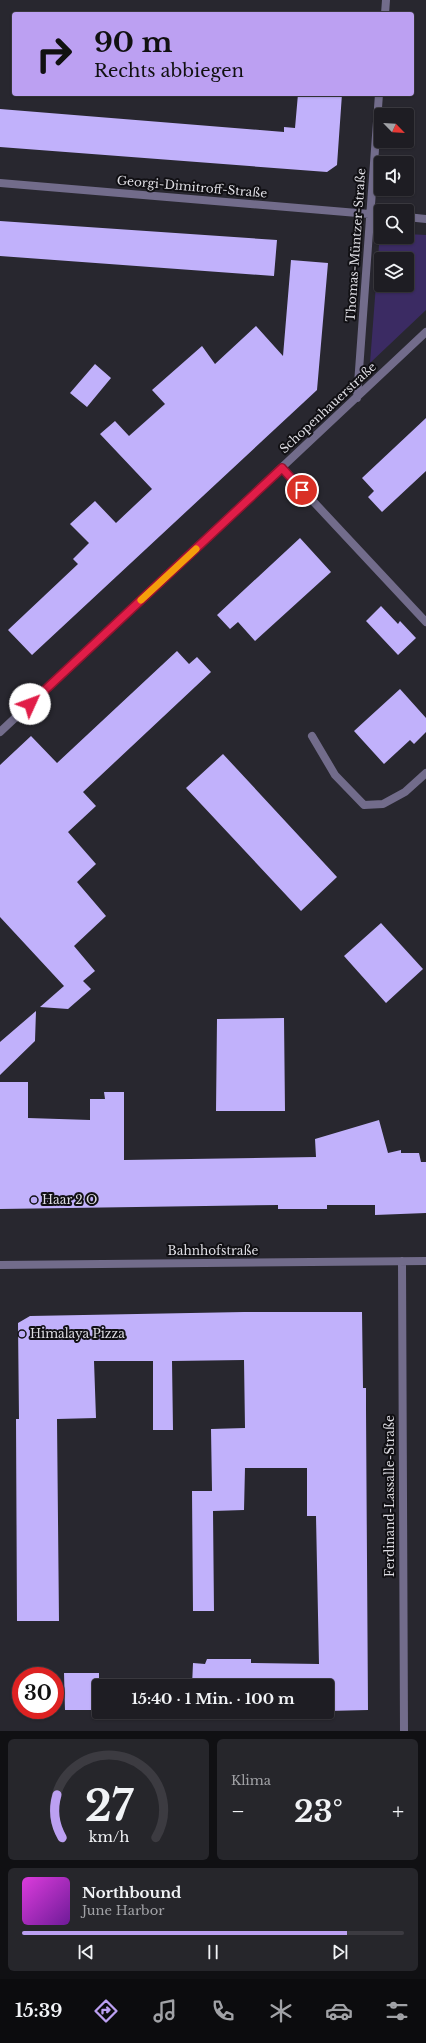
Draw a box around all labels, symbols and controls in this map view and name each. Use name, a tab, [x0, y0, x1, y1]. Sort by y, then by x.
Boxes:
text: 90 m	[94, 25, 172, 60]
icon: right	[28, 28, 80, 80]
text: Rechts abbiegen	[94, 60, 244, 82]
north arrow	[374, 108, 414, 148]
map controls	[374, 108, 414, 292]
button: sound	[374, 156, 414, 196]
street label: Thomas-Müntzer-Straße	[343, 168, 368, 322]
street label: Georgi-Dimitroff-Straße	[116, 172, 268, 201]
button: search	[374, 204, 414, 244]
button: layers	[374, 252, 414, 292]
street label: Schopenhauerstraße	[276, 359, 379, 456]
pin	[285, 473, 319, 507]
icon: arrive	[291, 479, 313, 501]
position arrow	[9, 683, 51, 725]
place label: Haar 2 O	[42, 1192, 97, 1207]
marker: Haar 2 O	[29, 1195, 39, 1205]
street label: Bahnhofstraße	[168, 1243, 259, 1258]
place label: Himalaya Pizza	[30, 1326, 125, 1341]
marker: Himalaya Pizza	[17, 1329, 27, 1339]
street label: Ferdinand-Lassalle-Straße	[382, 1415, 397, 1577]
speed limit sign: 30	[12, 1667, 64, 1719]
text: 15:40 · 1 Min. · 100 m	[131, 1689, 295, 1708]
text: Klima	[231, 1772, 271, 1789]
text: 27	[84, 1780, 133, 1831]
text: 23°	[294, 1793, 343, 1830]
text: −	[231, 1798, 245, 1825]
text: +	[392, 1798, 404, 1825]
text: km/h	[88, 1827, 129, 1845]
text: Northbound	[82, 1883, 181, 1902]
text: June Harbor	[82, 1902, 164, 1919]
icon: previous	[75, 1941, 97, 1963]
icon: pause	[202, 1941, 224, 1963]
icon: next	[329, 1941, 351, 1963]
icon: directions	[92, 1997, 120, 2025]
icon: music	[151, 1997, 179, 2025]
icon: phone	[209, 1997, 237, 2025]
icon: climate	[267, 1997, 295, 2025]
icon: car	[325, 1997, 353, 2025]
icon: filters	[383, 1997, 411, 2025]
text: 15:39	[15, 2000, 62, 2022]

